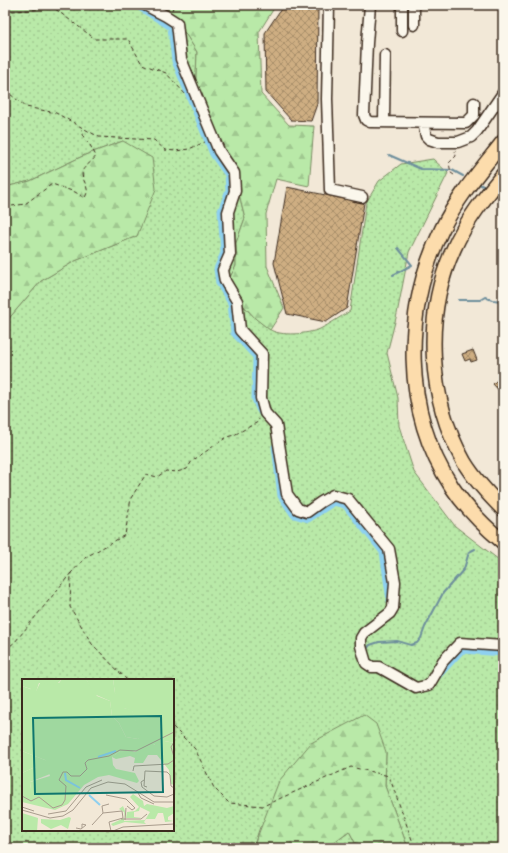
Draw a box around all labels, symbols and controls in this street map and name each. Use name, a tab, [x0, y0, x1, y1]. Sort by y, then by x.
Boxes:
inset map	[22, 679, 174, 831]

